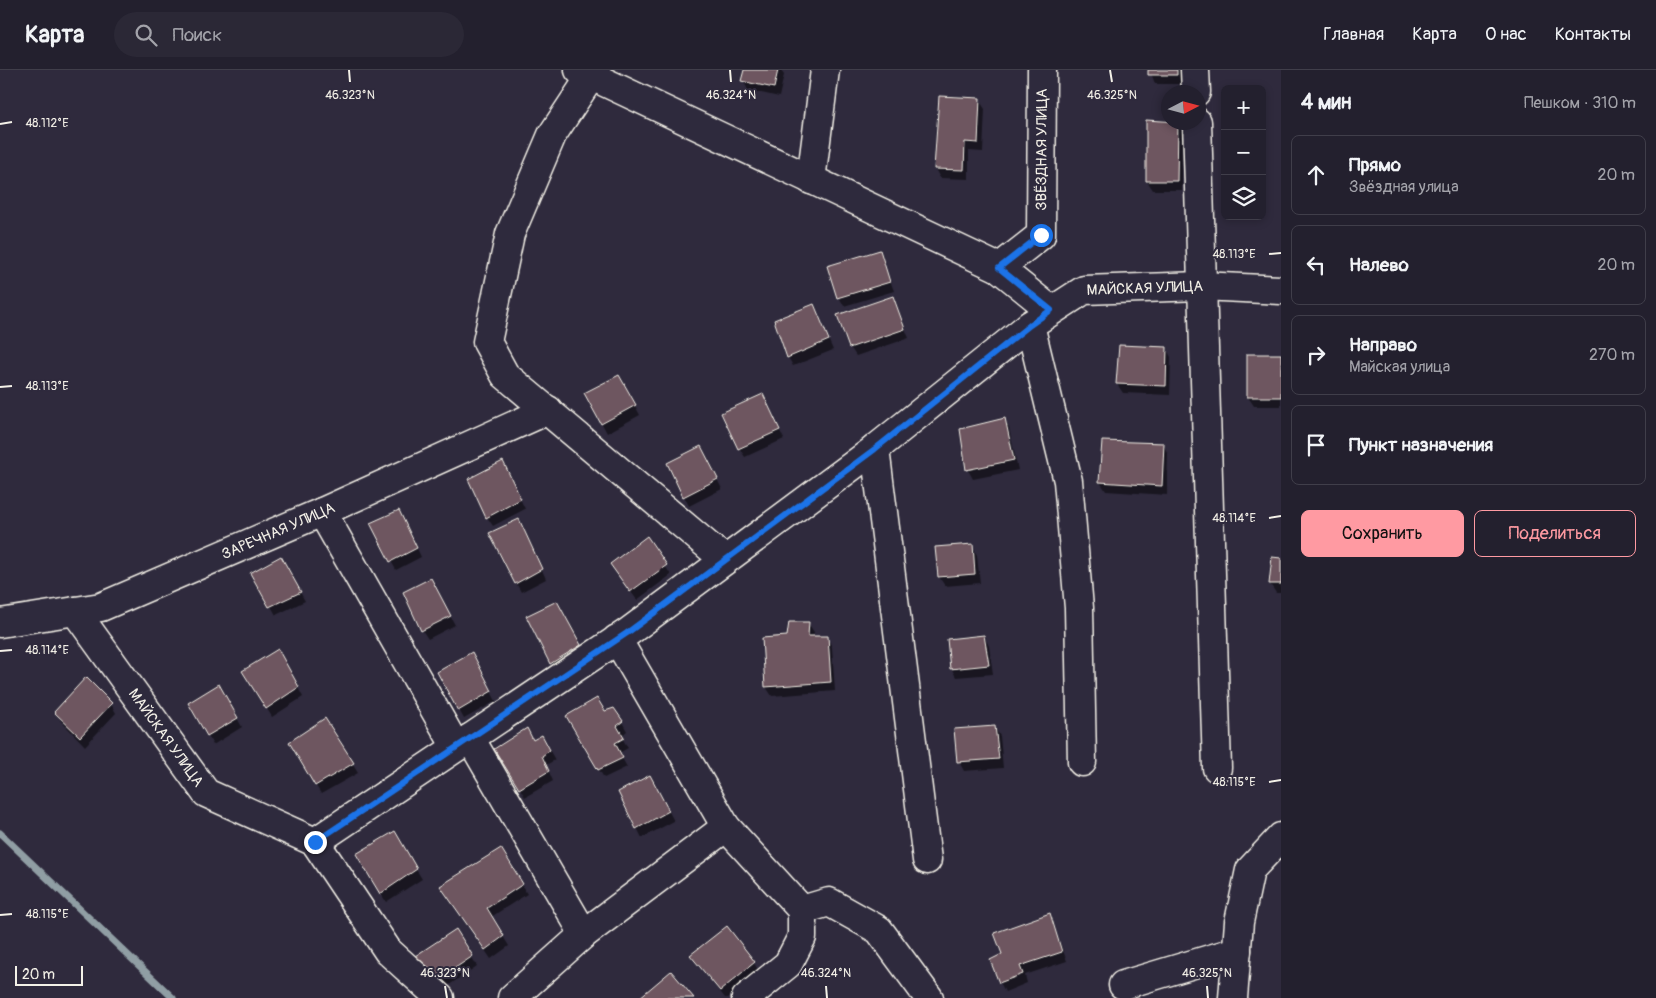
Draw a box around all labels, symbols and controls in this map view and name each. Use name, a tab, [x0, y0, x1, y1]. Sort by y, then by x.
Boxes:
search box	[114, 12, 464, 57]
text: Карта	[25, 20, 84, 49]
icon: search	[132, 21, 160, 49]
text: Поиск	[172, 23, 222, 47]
text: Главная	[1323, 23, 1384, 46]
text: Карта	[1412, 23, 1457, 46]
text: О нас	[1485, 23, 1527, 46]
text: Контакты	[1555, 23, 1631, 46]
north arrow	[1161, 85, 1206, 130]
map controls	[1221, 85, 1266, 220]
button: +	[1221, 85, 1266, 130]
text: 46.323°N	[325, 88, 375, 103]
text: 46.324°N	[706, 88, 756, 103]
street label: ЗВЁЗДНАЯ УЛИЦА	[1032, 88, 1051, 210]
text: 46.325°N	[1087, 88, 1137, 103]
text: 4 мин	[1301, 89, 1351, 116]
text: Пешком · 310 m	[1524, 93, 1636, 113]
text: 48.112°E	[25, 116, 69, 131]
button: −	[1221, 130, 1266, 175]
text: Прямо	[1349, 153, 1401, 177]
icon: ahead	[1302, 161, 1330, 189]
text: 20 m	[1597, 165, 1635, 185]
button: layers	[1221, 175, 1266, 220]
text: Звёздная улица	[1349, 177, 1459, 197]
route start	[1030, 224, 1053, 247]
text: 48.113°E	[1212, 247, 1256, 262]
icon: left	[1302, 251, 1330, 279]
text: Налево	[1349, 253, 1409, 277]
text: 20 m	[1597, 255, 1635, 275]
street label: МАЙСКАЯ УЛИЦА	[1086, 276, 1204, 299]
text: Направо	[1349, 333, 1417, 357]
icon: right	[1302, 341, 1330, 369]
text: 270 m	[1589, 345, 1635, 365]
text: Майская улица	[1349, 357, 1450, 377]
text: 48.113°E	[25, 379, 69, 394]
icon: arrive	[1302, 431, 1330, 459]
text: Пункт назначения	[1349, 433, 1493, 457]
street label: ЗАРЕЧНАЯ УЛИЦА	[218, 498, 338, 564]
button: Сохранить	[1301, 510, 1464, 557]
button: Поделиться	[1474, 510, 1636, 557]
text: 48.114°E	[1212, 511, 1256, 526]
text: 48.114°E	[25, 643, 69, 658]
street label: МАЙСКАЯ УЛИЦА	[124, 685, 208, 791]
text: 48.115°E	[1212, 775, 1256, 790]
route end	[304, 831, 327, 854]
text: 48.115°E	[25, 907, 69, 922]
scale bar	[15, 963, 82, 986]
text: 20 m	[22, 966, 55, 983]
text: 46.323°N	[420, 966, 470, 981]
text: 46.324°N	[801, 966, 851, 981]
text: 46.325°N	[1182, 966, 1232, 981]

